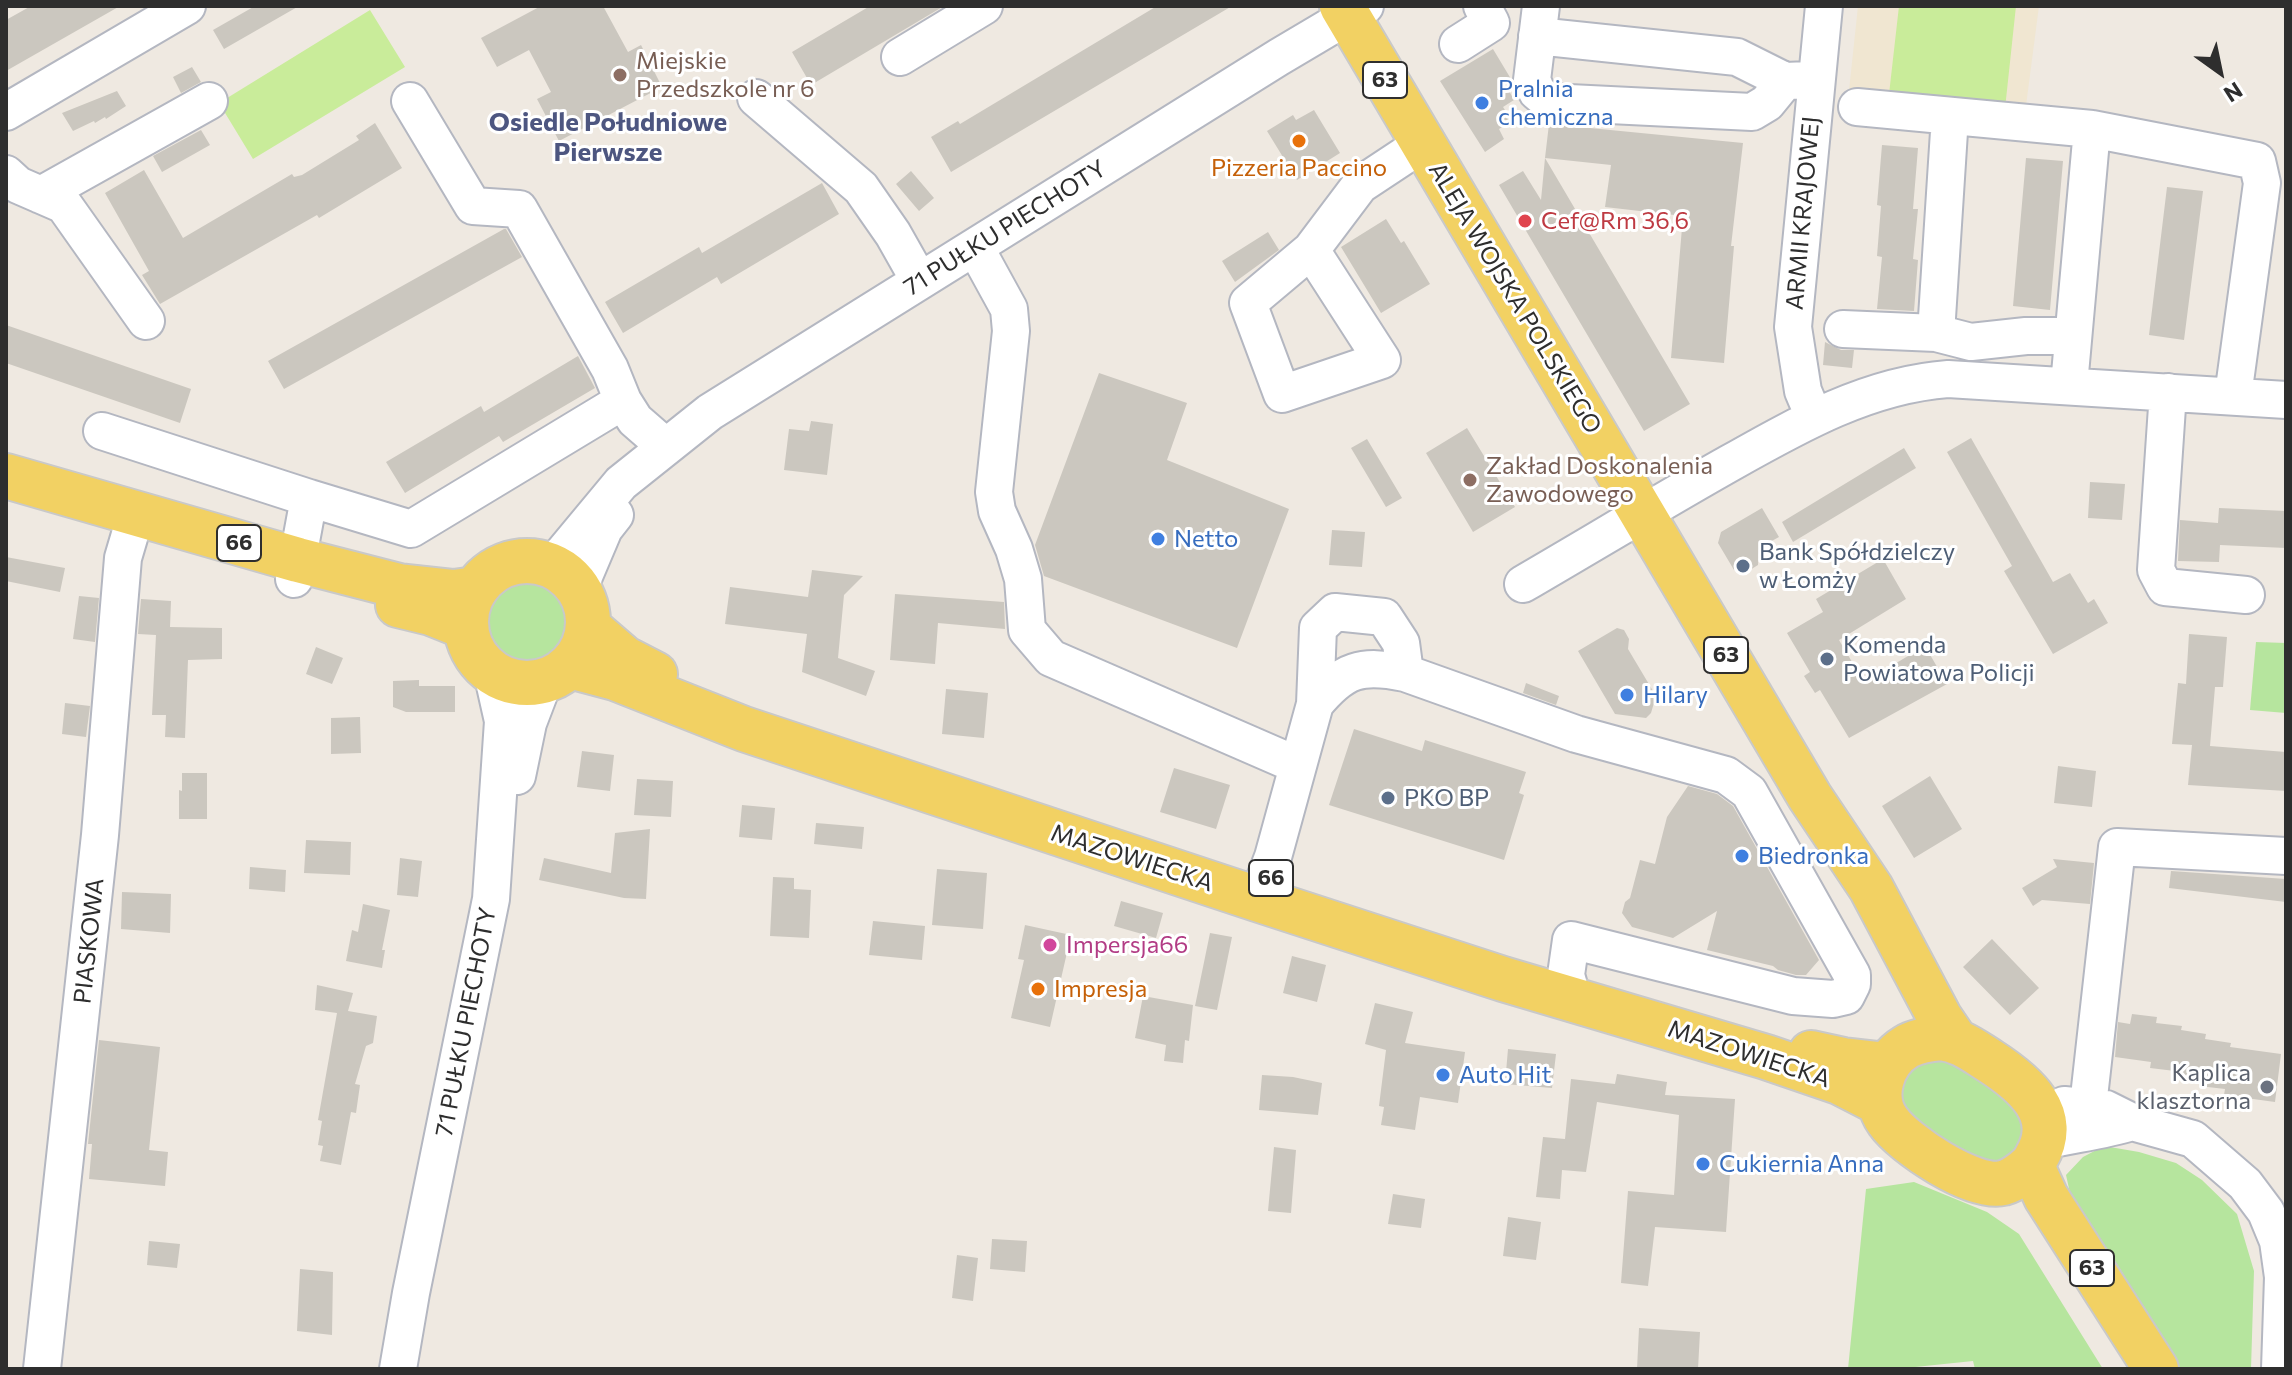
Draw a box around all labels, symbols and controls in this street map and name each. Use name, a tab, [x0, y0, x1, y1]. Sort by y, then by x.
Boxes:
north arrow	[2180, 32, 2260, 112]
place label: Miejskie Przedszkole nr 6	[636, 47, 815, 103]
road number: 63	[1363, 62, 1407, 98]
marker: Miejskie Przedszkole nr 6	[611, 66, 629, 84]
place label: Pralnia chemiczna	[1498, 75, 1613, 131]
text: N	[2219, 77, 2248, 108]
marker: Pralnia chemiczna	[1473, 94, 1491, 112]
district label: Osiedle Południowe Pierwsze	[489, 106, 727, 168]
street label: ARMII KRAJOWEJ	[1780, 115, 1826, 311]
marker: Pizzeria Paccino	[1290, 132, 1308, 150]
street label: 71 PUŁKU PIECHOTY	[899, 154, 1111, 302]
place label: Pizzeria Paccino	[1211, 154, 1387, 182]
street label: ALEJA WOJSKA POLSKIEGO	[1422, 157, 1608, 439]
place label: Cef@Rm 36,6	[1541, 207, 1689, 235]
marker: Cef@Rm 36,6	[1516, 212, 1534, 230]
place label: Zakład Doskonalenia Zawodowego	[1486, 452, 1713, 508]
marker: Zakład Doskonalenia Zawodowego	[1461, 471, 1479, 489]
road number: 66	[217, 525, 261, 561]
place label: Netto	[1174, 525, 1238, 553]
marker: Netto	[1149, 530, 1167, 548]
place label: Bank Spółdzielczy w Łomży	[1759, 538, 1955, 594]
marker: Bank Spółdzielczy w Łomży	[1734, 557, 1752, 575]
place label: Komenda Powiatowa Policji	[1843, 631, 2035, 687]
road number: 63	[1704, 637, 1748, 673]
marker: Komenda Powiatowa Policji	[1818, 650, 1836, 668]
place label: Hilary	[1643, 681, 1708, 709]
marker: Hilary	[1618, 686, 1636, 704]
place label: PKO BP	[1404, 784, 1489, 812]
marker: PKO BP	[1379, 789, 1397, 807]
street label: MAZOWIECKA	[1047, 818, 1217, 898]
place label: Biedronka	[1758, 842, 1869, 870]
marker: Biedronka	[1733, 847, 1751, 865]
road number: 66	[1249, 860, 1293, 896]
street label: PIASKOWA	[68, 877, 110, 1005]
street label: 71 PUŁKU PIECHOTY	[430, 905, 502, 1139]
place label: Impersja66	[1066, 931, 1188, 959]
marker: Impersja66	[1041, 936, 1059, 954]
place label: Impresja	[1054, 975, 1147, 1003]
marker: Impresja	[1029, 980, 1047, 998]
street label: MAZOWIECKA	[1664, 1014, 1834, 1094]
place label: Kaplica klasztorna	[2137, 1059, 2251, 1115]
place label: Auto Hit	[1459, 1061, 1551, 1089]
marker: Auto Hit	[1434, 1066, 1452, 1084]
marker: Kaplica klasztorna	[2258, 1078, 2276, 1096]
place label: Cukiernia Anna	[1719, 1150, 1884, 1178]
marker: Cukiernia Anna	[1694, 1155, 1712, 1173]
road number: 63	[2070, 1250, 2114, 1286]

